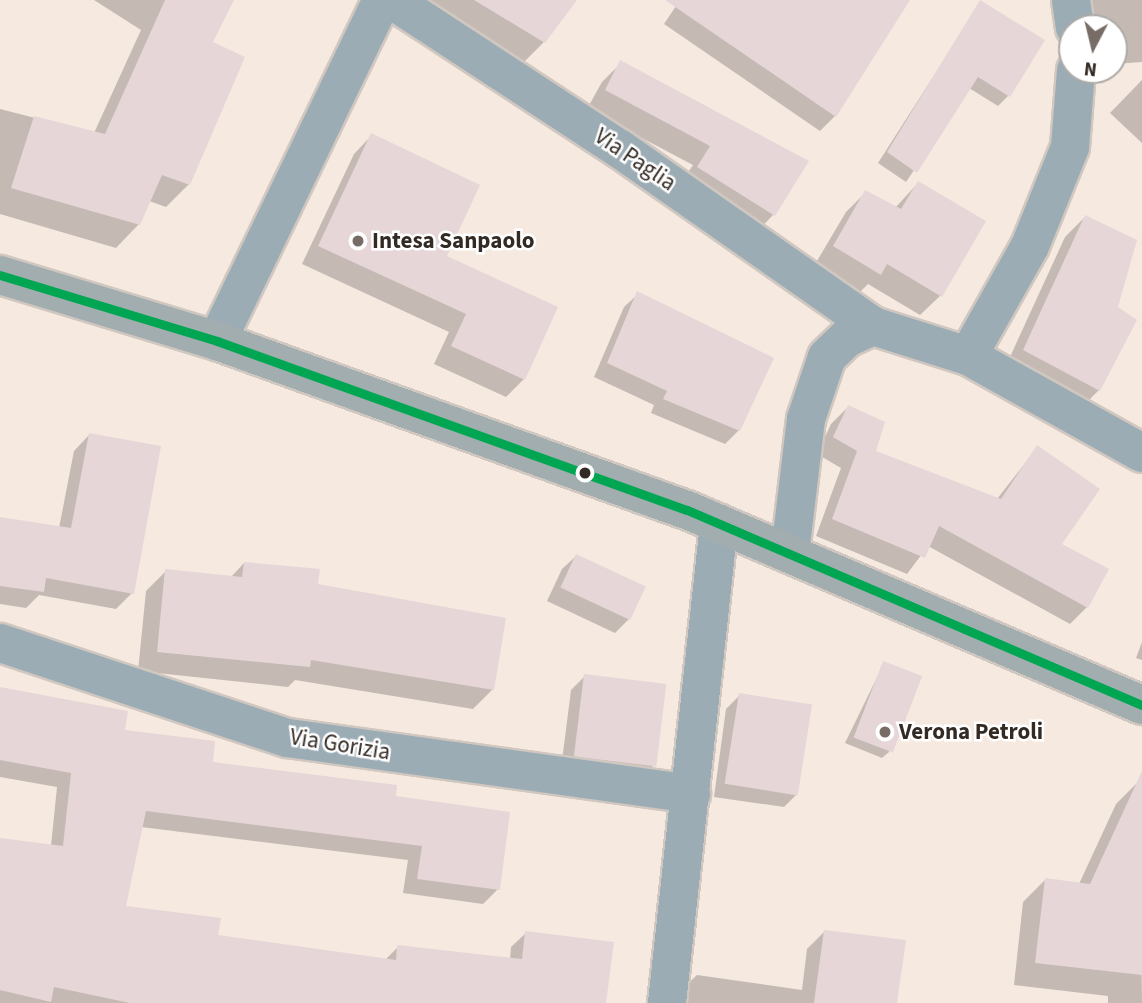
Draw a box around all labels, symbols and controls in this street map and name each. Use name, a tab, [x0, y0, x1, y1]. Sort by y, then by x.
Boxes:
north arrow	[1058, 14, 1128, 84]
text: N	[1083, 54, 1099, 83]
street label: Via Paglia	[589, 123, 681, 197]
place label: Intesa Sanpaolo	[372, 227, 535, 255]
marker: Intesa Sanpaolo	[350, 233, 366, 249]
unlabelled marker	[578, 466, 592, 480]
place label: Verona Petroli	[899, 718, 1043, 746]
street label: Via Gorizia	[288, 723, 392, 767]
marker: Verona Petroli	[877, 724, 893, 740]

